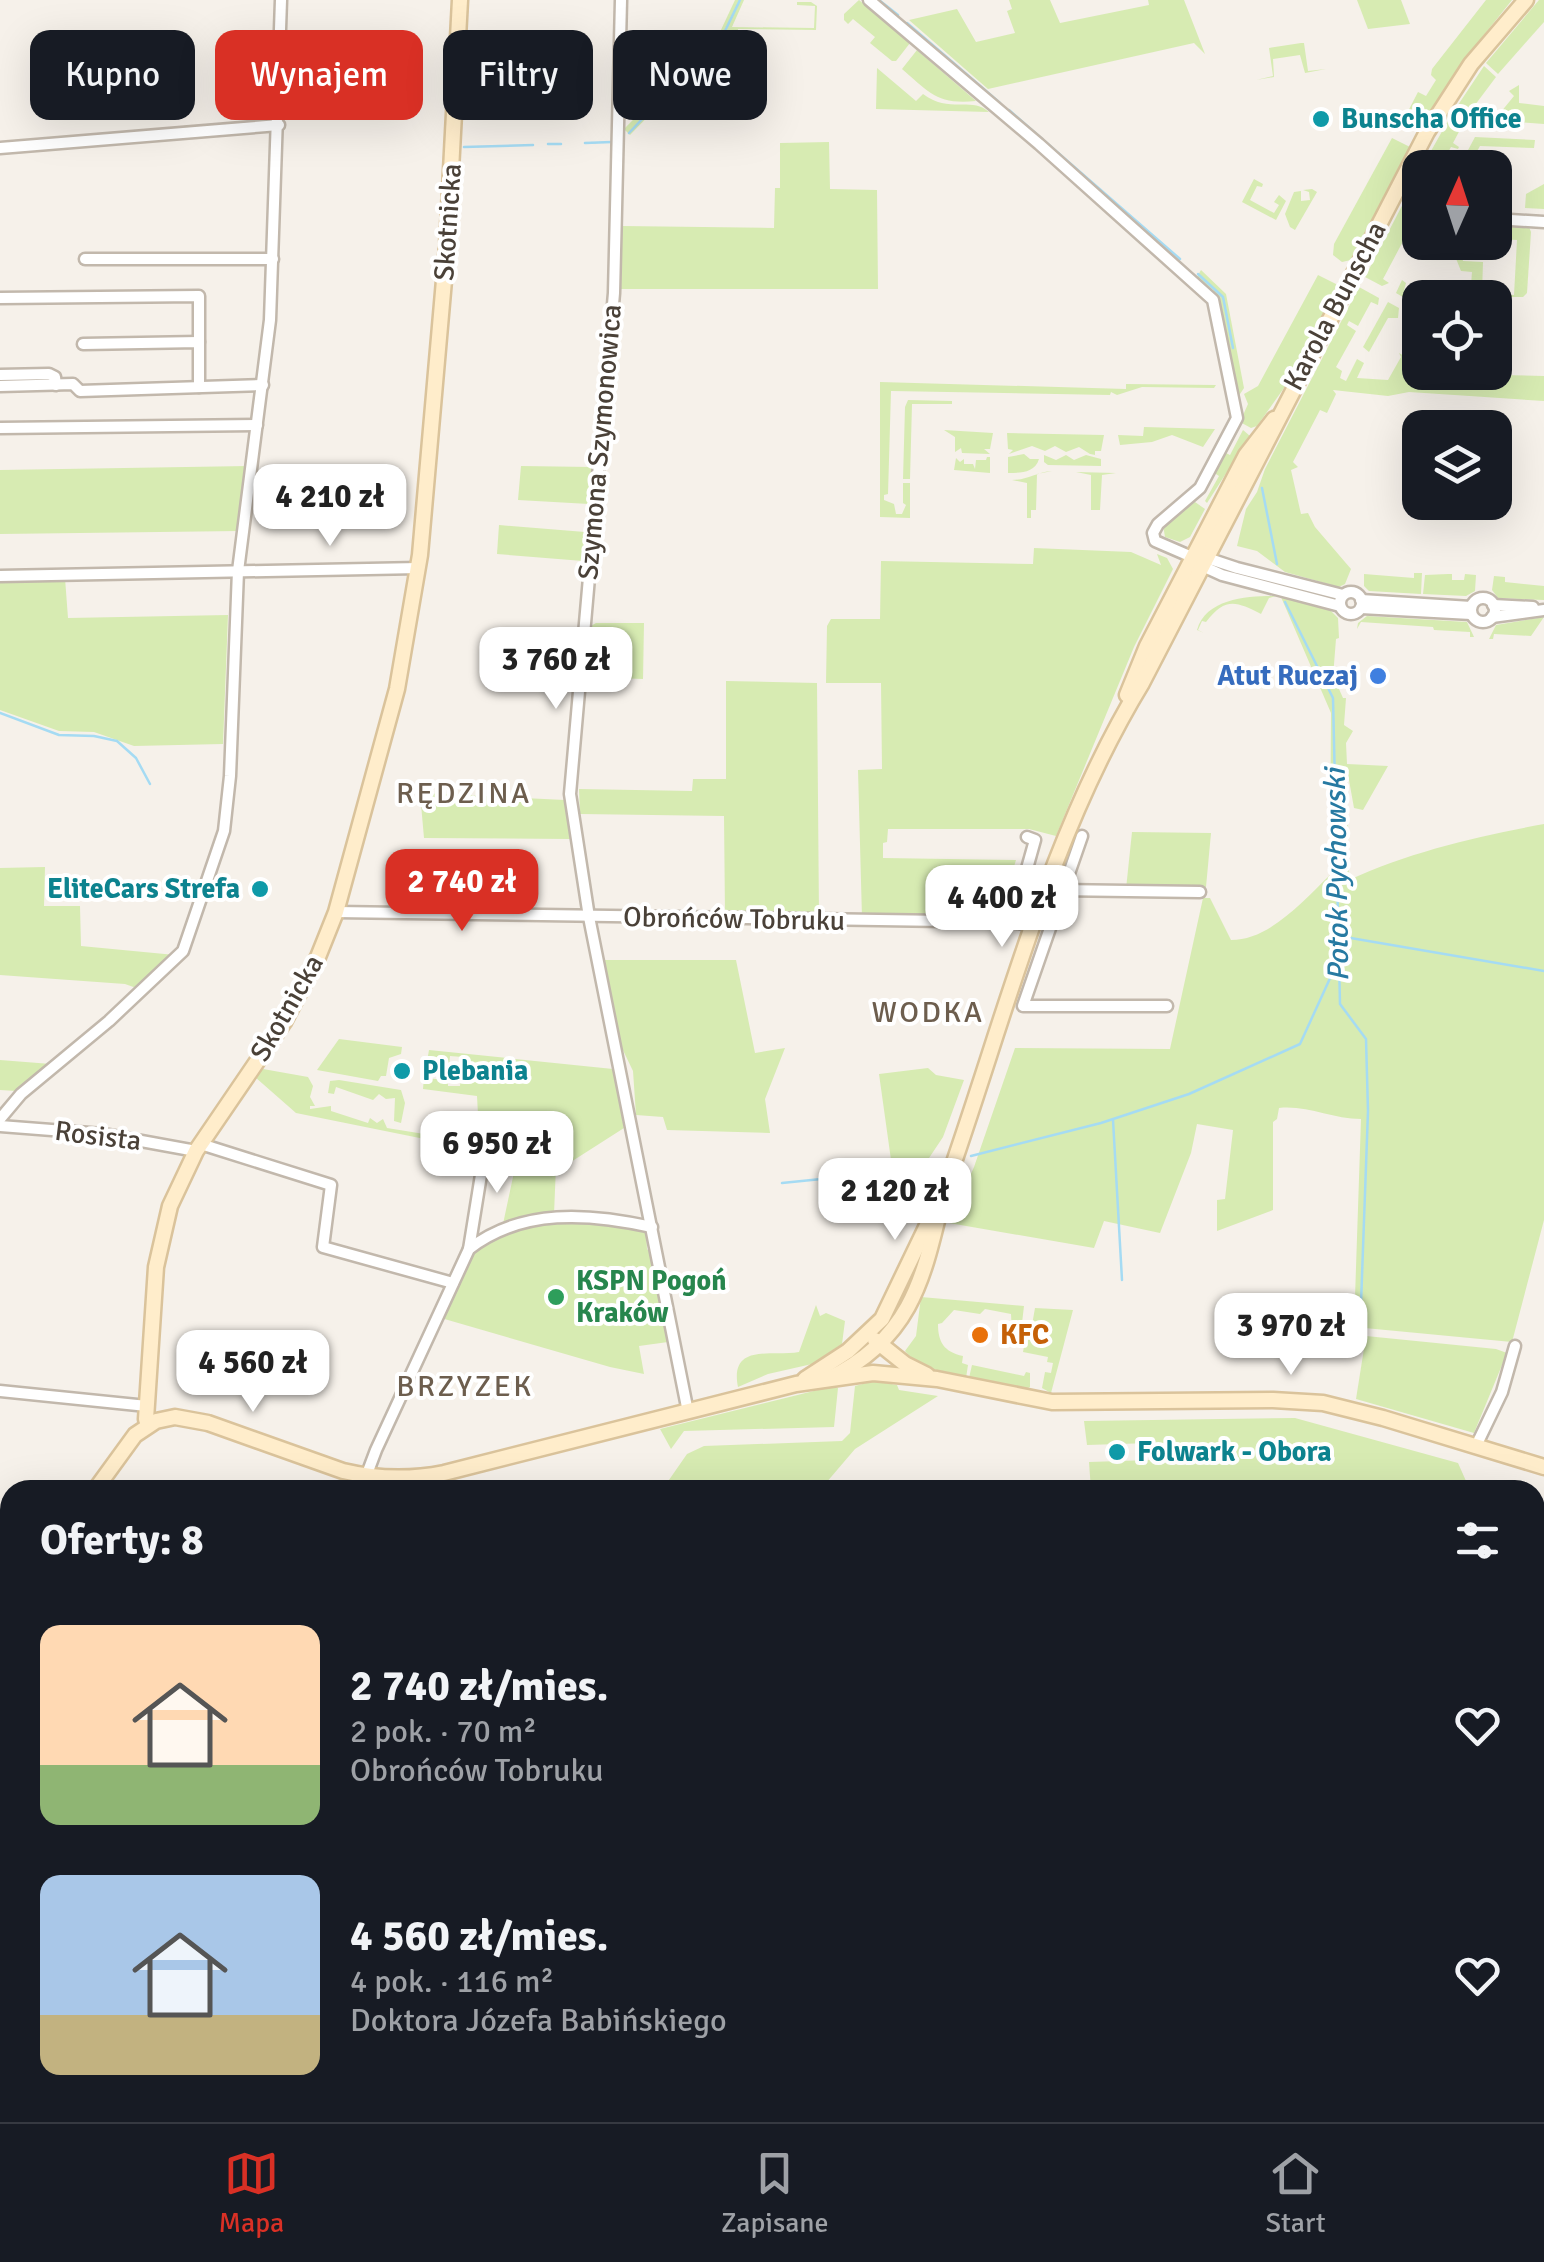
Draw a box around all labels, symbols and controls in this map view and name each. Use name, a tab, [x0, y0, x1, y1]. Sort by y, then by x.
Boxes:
chip: Kupno	[30, 30, 195, 120]
chip: Wynajem	[215, 30, 423, 120]
chip: Filtry	[443, 30, 593, 120]
chip: Nowe	[613, 30, 767, 120]
place label: Bunscha Office	[1341, 102, 1522, 136]
marker: Bunscha Office	[1310, 108, 1332, 130]
north arrow	[1402, 150, 1512, 260]
map controls	[1402, 150, 1512, 520]
street label: Skotnicka	[427, 162, 469, 282]
street label: Karola Bunscha	[1276, 216, 1394, 396]
button: locate	[1402, 280, 1512, 390]
street label: Szymona Szymonowica	[571, 303, 629, 581]
button: layers	[1402, 410, 1512, 520]
pin: 4 210 zł	[227, 464, 433, 549]
text: 4 210 zł	[275, 477, 385, 516]
pin: 3 760 zł	[453, 627, 659, 712]
text: 3 760 zł	[501, 640, 611, 679]
place label: Atut Ruczaj	[1217, 659, 1358, 693]
marker: Atut Ruczaj	[1367, 665, 1389, 687]
water label: Potok Pychowski	[1317, 765, 1357, 982]
district label: RĘDZINA	[396, 775, 532, 812]
pin: 2 740 zł	[359, 849, 565, 934]
text: 2 740 zł	[407, 862, 517, 901]
pin: 4 400 zł	[899, 865, 1105, 950]
place label: EliteCars Strefa	[47, 872, 240, 906]
marker: EliteCars Strefa	[249, 878, 271, 900]
text: 4 400 zł	[947, 878, 1057, 917]
street label: Obrońców Tobruku	[623, 900, 845, 938]
street label: Skotnicka	[243, 949, 331, 1067]
district label: WODKA	[871, 994, 985, 1031]
place label: Plebania	[422, 1054, 528, 1088]
marker: Plebania	[391, 1060, 413, 1082]
pin: 6 950 zł	[394, 1111, 600, 1196]
street label: Rosista	[53, 1114, 143, 1158]
text: 6 950 zł	[442, 1124, 552, 1163]
pin: 2 120 zł	[792, 1158, 998, 1243]
text: 2 120 zł	[840, 1171, 950, 1210]
place label: KSPN Pogoń Kraków	[576, 1264, 727, 1330]
marker: KSPN Pogoń Kraków	[545, 1286, 567, 1308]
pin: 3 970 zł	[1188, 1293, 1394, 1378]
text: 3 970 zł	[1236, 1306, 1346, 1345]
place label: KFC	[1000, 1318, 1049, 1352]
marker: KFC	[969, 1324, 991, 1346]
pin: 4 560 zł	[150, 1330, 356, 1415]
text: 4 560 zł	[198, 1343, 308, 1382]
district label: BRZYZEK	[396, 1368, 534, 1405]
place label: Folwark - Obora	[1137, 1435, 1332, 1469]
marker: Folwark - Obora	[1106, 1441, 1128, 1463]
icon: filters	[1450, 1513, 1505, 1568]
text: Oferty: 8	[40, 1515, 204, 1566]
text: 2 740 zł/mies.	[350, 1661, 608, 1712]
icon: home	[120, 1665, 240, 1785]
icon: heart	[1450, 1698, 1505, 1753]
text: 2 pok. · 70 m²	[350, 1712, 537, 1751]
text: Obrońców Tobruku	[350, 1751, 603, 1790]
text: 4 560 zł/mies.	[350, 1911, 608, 1962]
icon: home	[120, 1915, 240, 2035]
icon: heart	[1450, 1948, 1505, 2003]
text: 4 pok. · 116 m²	[350, 1962, 554, 2001]
text: Doktora Józefa Babińskiego	[350, 2001, 727, 2040]
tab: Mapa	[218, 2146, 284, 2240]
tab: Zapisane	[721, 2146, 829, 2240]
tab: Start	[1265, 2146, 1326, 2240]

